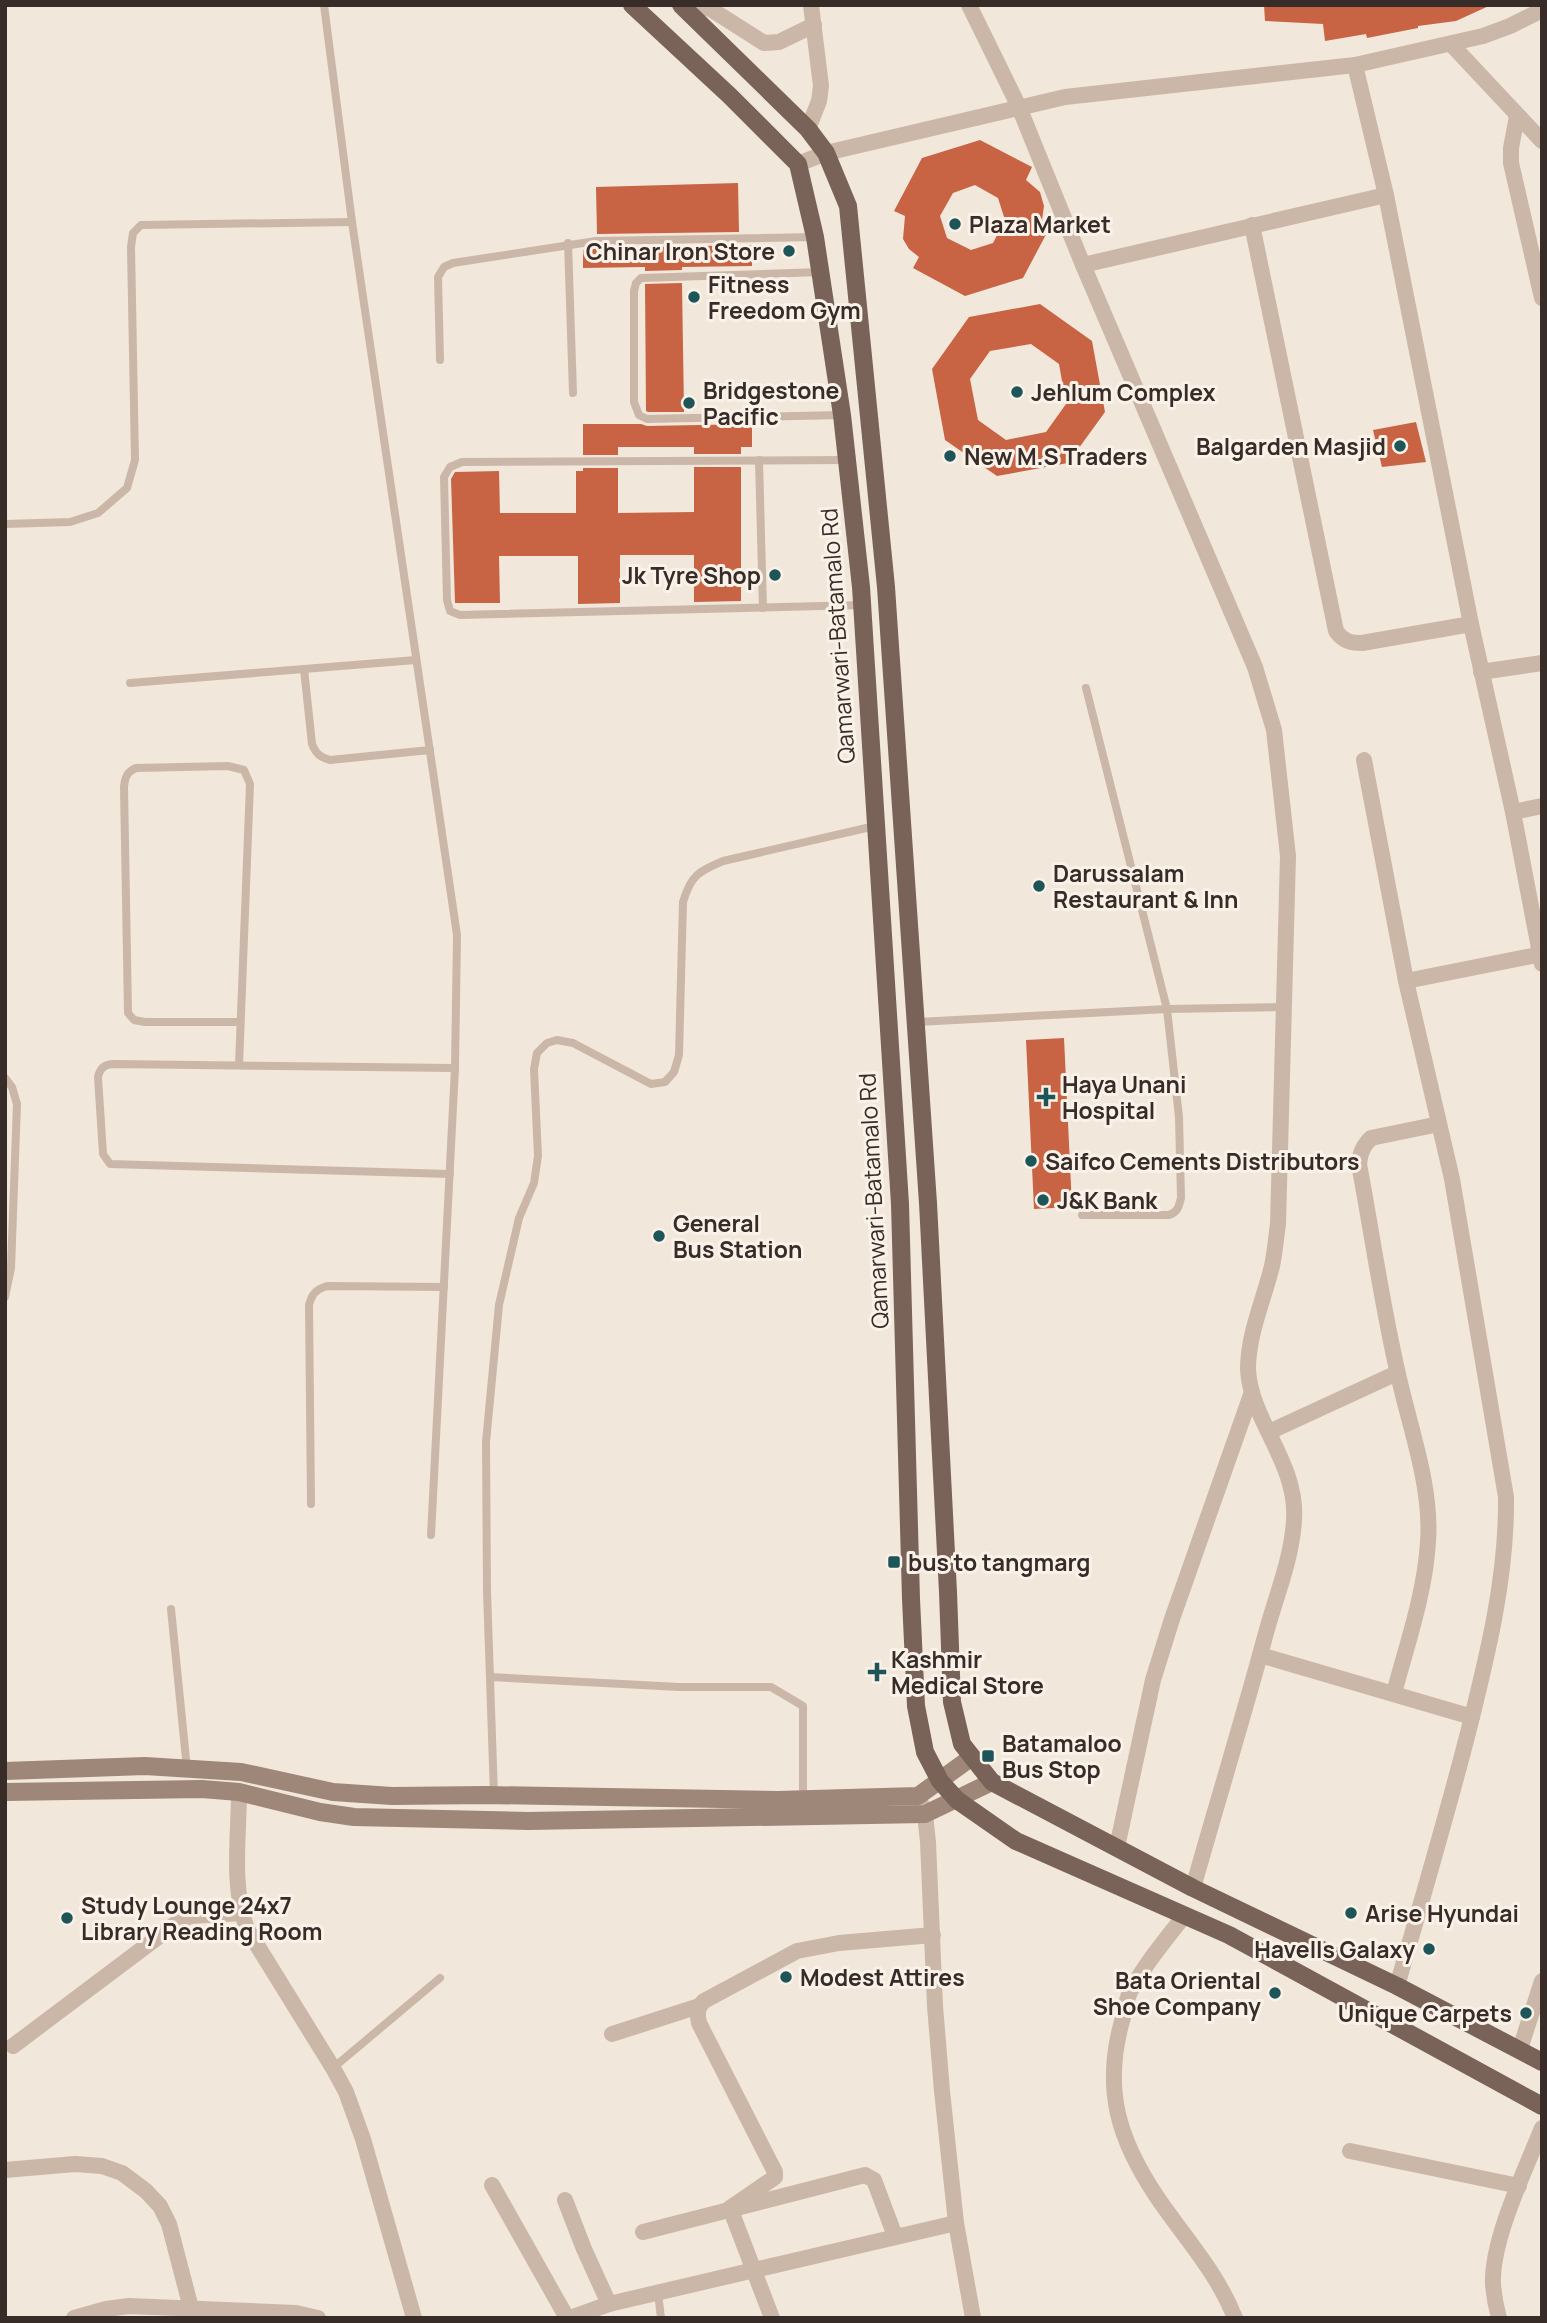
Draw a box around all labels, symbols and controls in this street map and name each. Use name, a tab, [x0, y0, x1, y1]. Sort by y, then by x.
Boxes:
place label: Plaza Market	[969, 208, 1111, 240]
marker: Plaza Market	[947, 216, 963, 232]
place label: Chinar Iron Store	[586, 235, 775, 267]
marker: Chinar Iron Store	[781, 243, 797, 259]
place label: Fitness Freedom Gym	[708, 268, 861, 326]
marker: Fitness Freedom Gym	[686, 289, 702, 305]
place label: Bridgestone Pacific	[703, 374, 840, 432]
place label: Jehlum Complex	[1031, 376, 1216, 408]
marker: Jehlum Complex	[1009, 384, 1025, 400]
marker: Bridgestone Pacific	[681, 395, 697, 411]
place label: Balgarden Masjid	[1196, 430, 1386, 462]
marker: Balgarden Masjid	[1392, 438, 1408, 454]
place label: New M.S Traders	[964, 440, 1147, 472]
marker: New M.S Traders	[942, 448, 958, 464]
street label: Qamarwari-Batamalo Rd	[812, 507, 862, 765]
place label: Jk Tyre Shop	[622, 559, 761, 591]
marker: Jk Tyre Shop	[767, 567, 783, 583]
place label: Darussalam Restaurant & Inn	[1053, 857, 1238, 915]
marker: Darussalam Restaurant & Inn	[1031, 878, 1047, 894]
place label: Haya Unani Hospital	[1062, 1068, 1186, 1126]
street label: Qamarwari-Batamalo Rd	[850, 1072, 896, 1330]
marker: Haya Unani Hospital	[1036, 1087, 1056, 1107]
place label: Saifco Cements Distributors	[1045, 1145, 1360, 1177]
marker: Saifco Cements Distributors	[1023, 1153, 1039, 1169]
place label: J&K Bank	[1057, 1184, 1158, 1216]
marker: J&K Bank	[1035, 1192, 1051, 1208]
place label: General Bus Station	[673, 1207, 802, 1265]
marker: General Bus Station	[651, 1228, 667, 1244]
place label: bus to tangmarg	[908, 1546, 1090, 1578]
marker: bus to tangmarg	[886, 1554, 902, 1570]
place label: Kashmir Medical Store	[891, 1643, 1044, 1701]
marker: Kashmir Medical Store	[869, 1664, 885, 1680]
place label: Batamaloo Bus Stop	[1002, 1727, 1122, 1785]
marker: Batamaloo Bus Stop	[980, 1748, 996, 1764]
place label: Study Lounge 24x7 Library Reading Room	[81, 1889, 322, 1947]
place label: Arise Hyundai	[1365, 1897, 1519, 1929]
marker: Arise Hyundai	[1343, 1905, 1359, 1921]
marker: Study Lounge 24x7 Library Reading Room	[59, 1910, 75, 1926]
place label: Havells Galaxy	[1254, 1933, 1415, 1965]
marker: Havells Galaxy	[1421, 1941, 1437, 1957]
place label: Modest Attires	[800, 1961, 965, 1993]
place label: Bata Oriental Shoe Company	[1093, 1964, 1261, 2022]
marker: Modest Attires	[778, 1969, 794, 1985]
marker: Bata Oriental Shoe Company	[1267, 1985, 1283, 2001]
place label: Unique Carpets	[1338, 1997, 1512, 2029]
marker: Unique Carpets	[1518, 2005, 1534, 2021]

